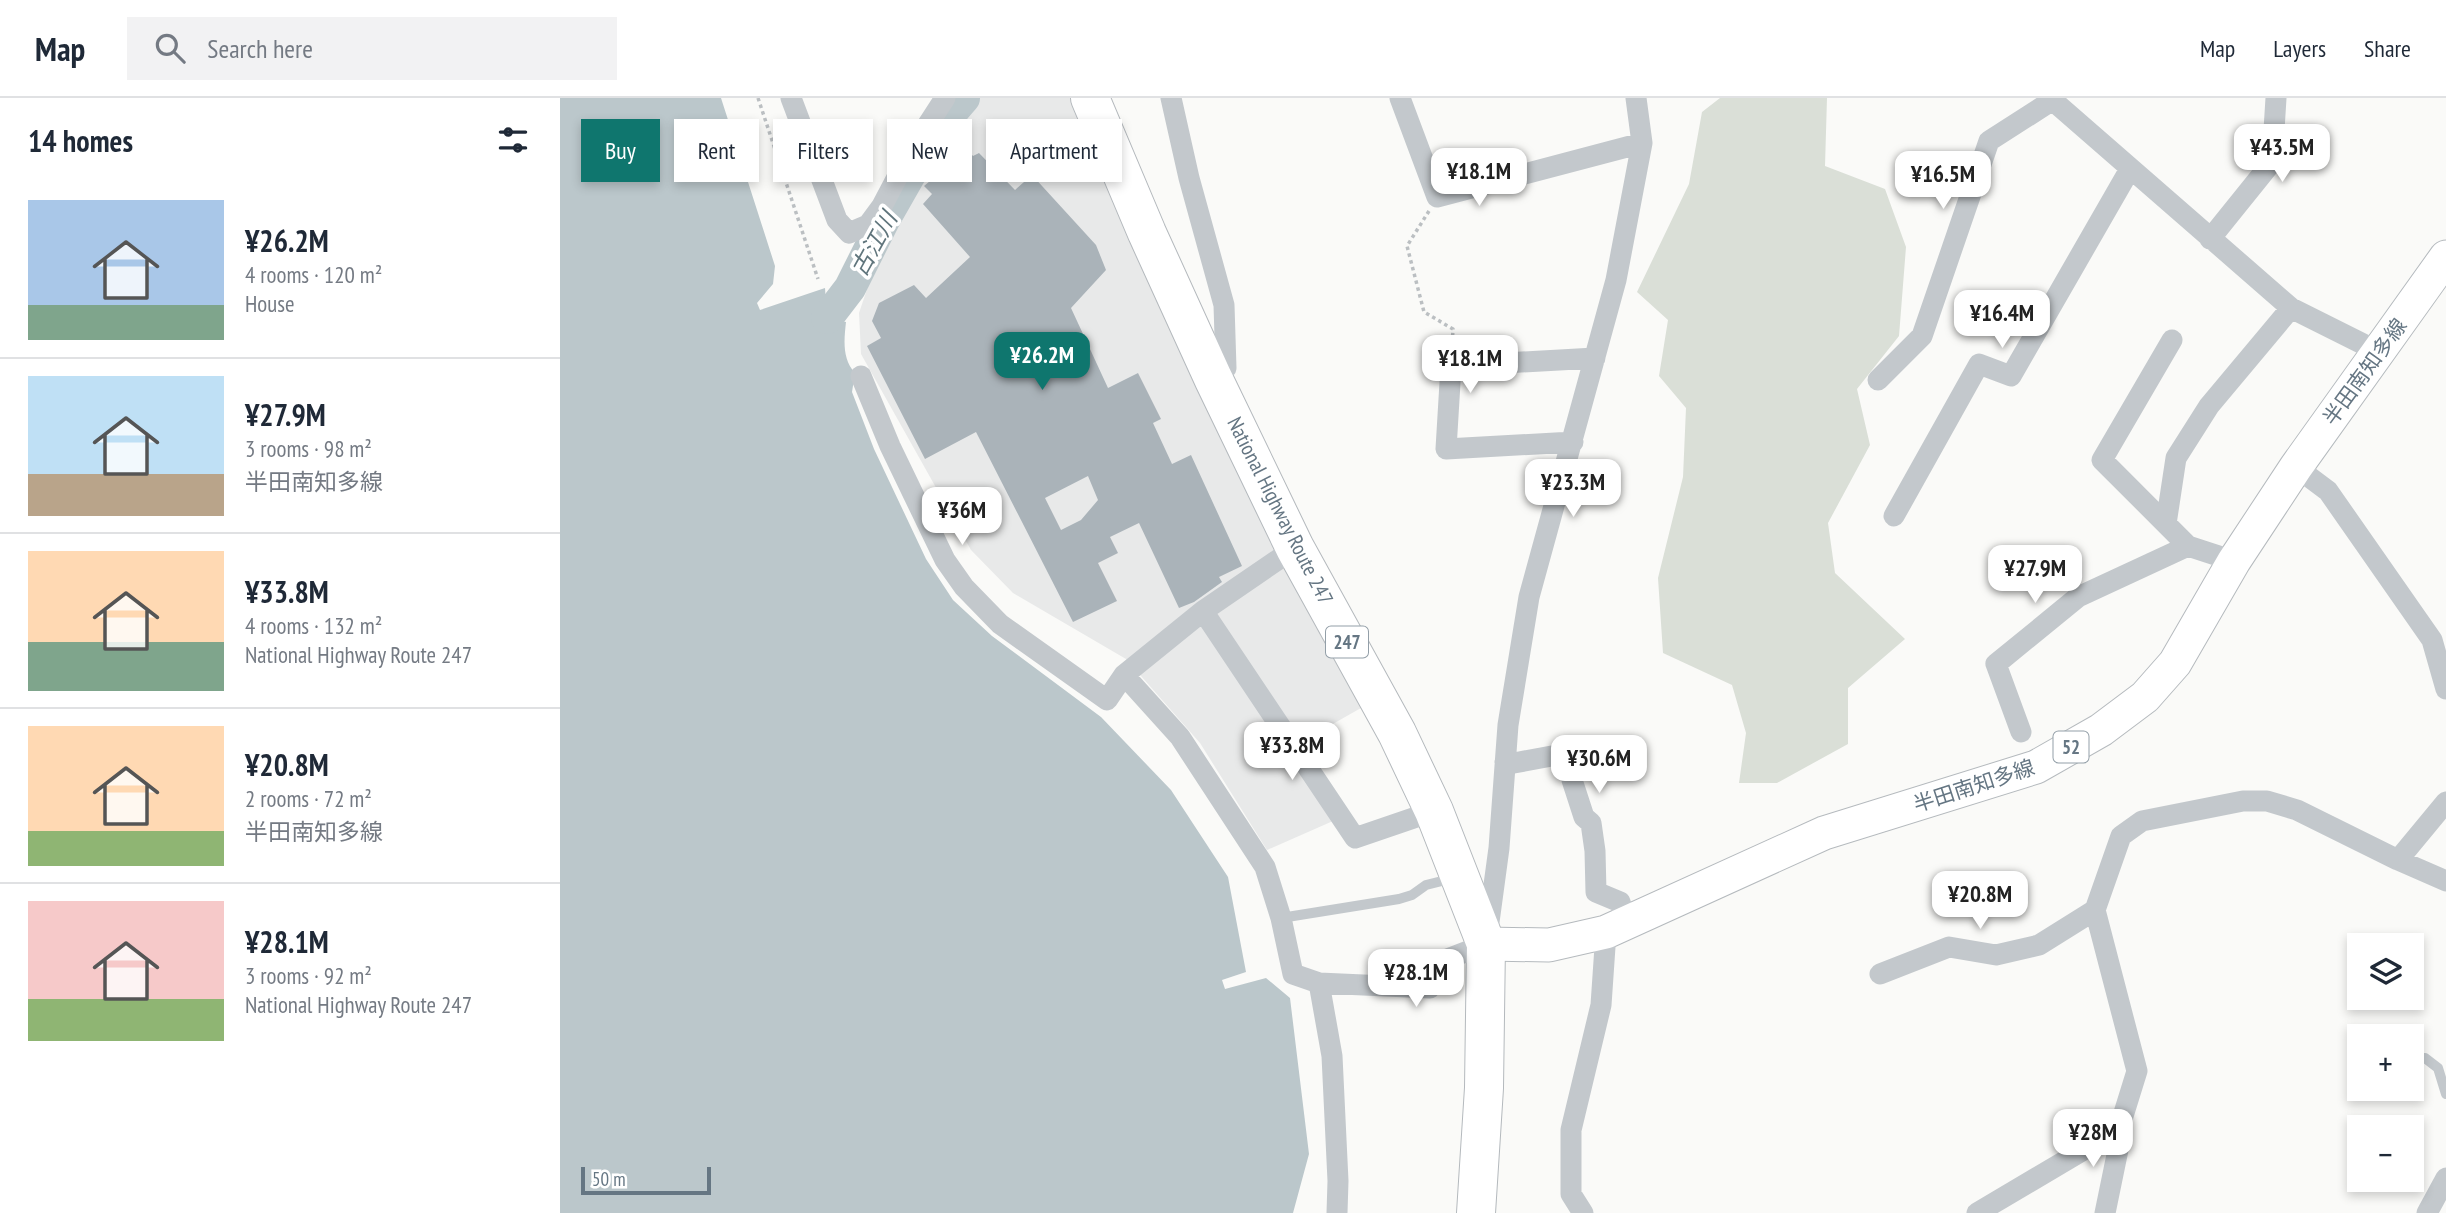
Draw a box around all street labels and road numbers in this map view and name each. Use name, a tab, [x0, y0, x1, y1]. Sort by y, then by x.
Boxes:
street label: 半田南知多線	[2317, 313, 2413, 431]
street label: National Highway Route 247	[1221, 412, 1340, 609]
road number: 247	[1326, 626, 1368, 657]
road number: 52	[2054, 732, 2088, 762]
street label: 半田南知多線	[1910, 753, 2038, 818]

